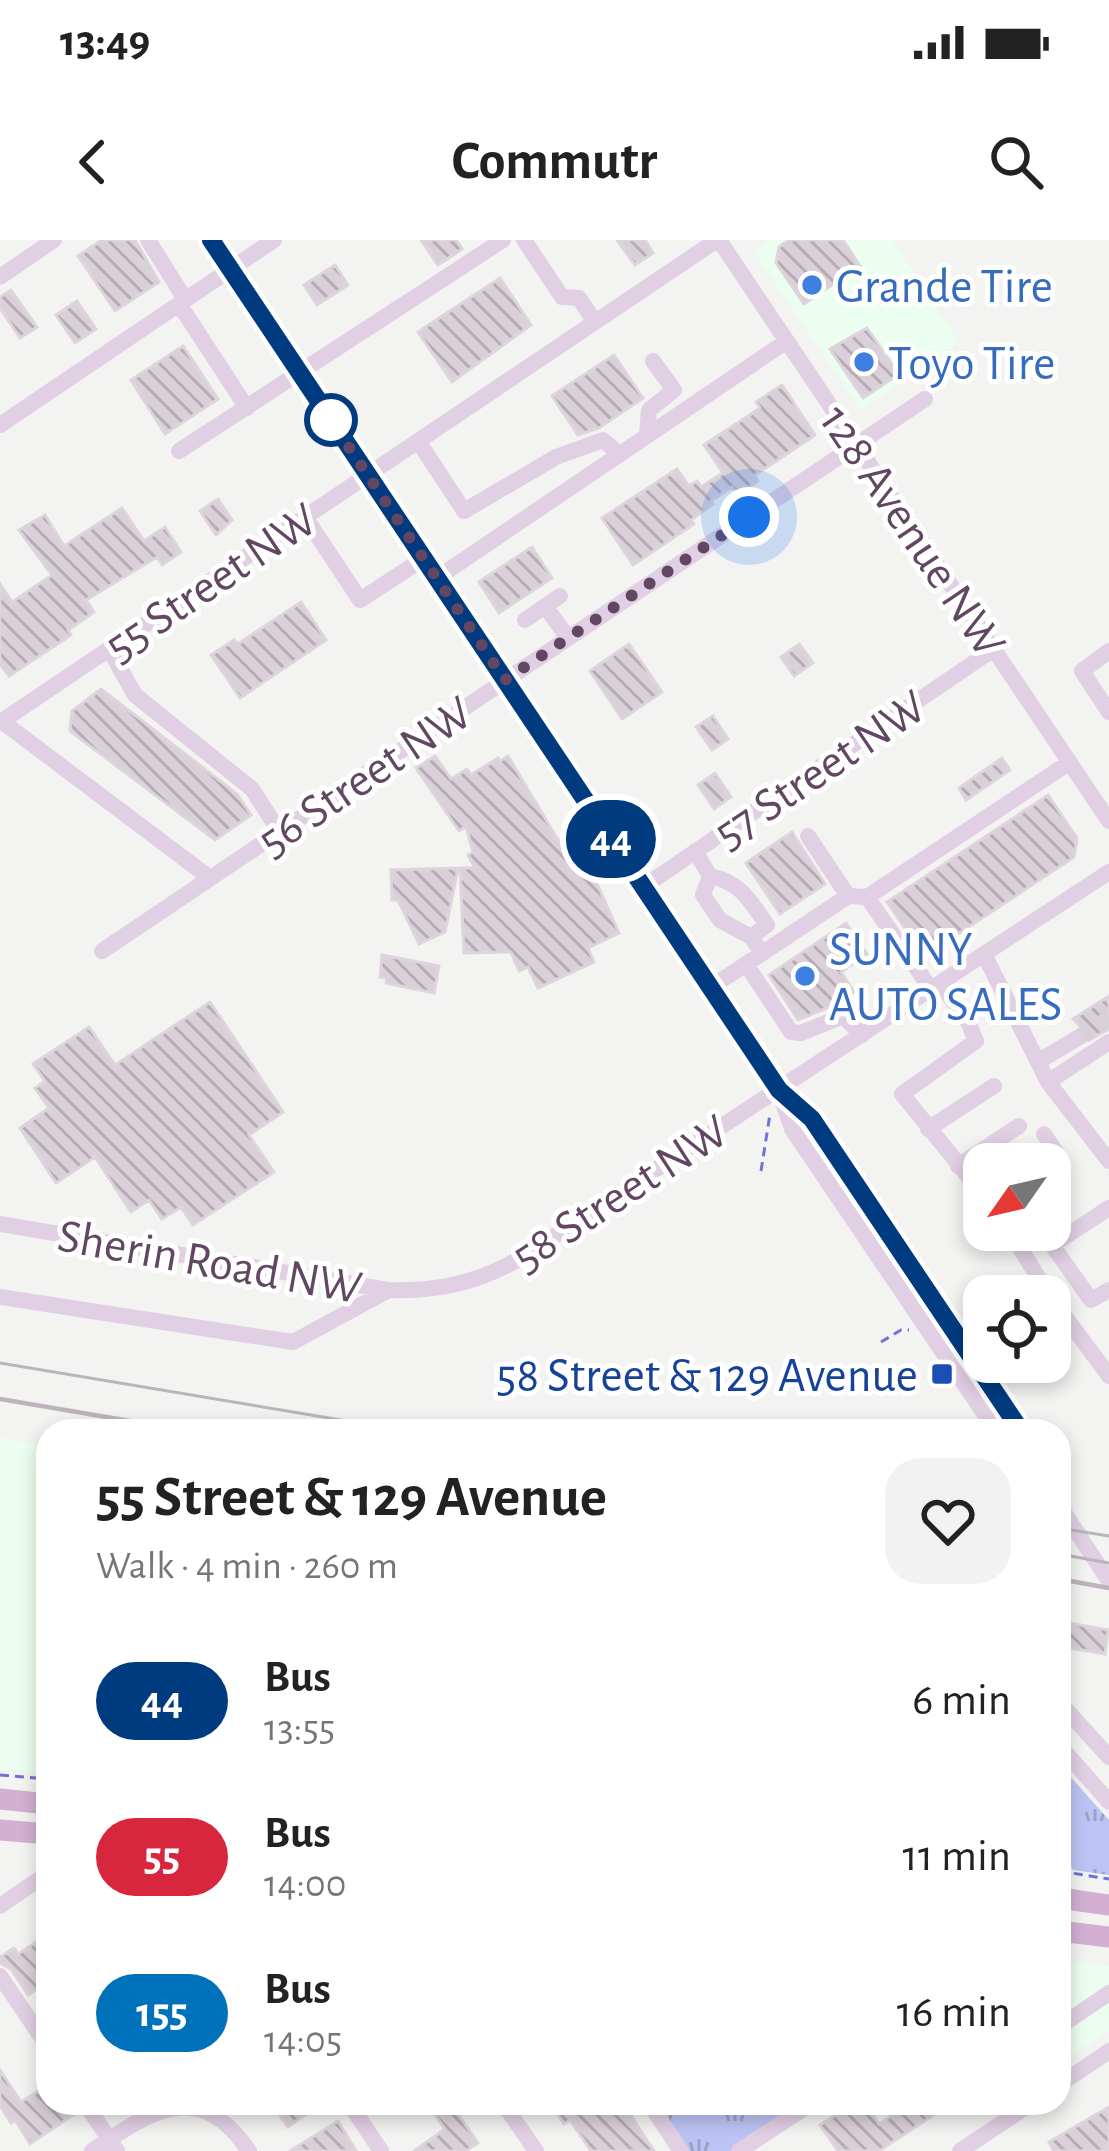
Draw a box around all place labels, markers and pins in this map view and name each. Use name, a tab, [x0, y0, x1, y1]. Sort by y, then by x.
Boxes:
place label: Grande Tire	[836, 264, 1053, 312]
marker: Grande Tire	[799, 272, 825, 298]
place label: Toyo Tire	[888, 341, 1055, 389]
marker: Toyo Tire	[851, 349, 877, 375]
unlabelled marker	[306, 395, 356, 445]
place label: SUNNY AUTO SALES	[829, 927, 1062, 1030]
marker: SUNNY AUTO SALES	[792, 963, 818, 989]
place label: 58 Street & 129 Avenue	[496, 1353, 918, 1401]
marker: 58 Street & 129 Avenue	[929, 1361, 955, 1387]

